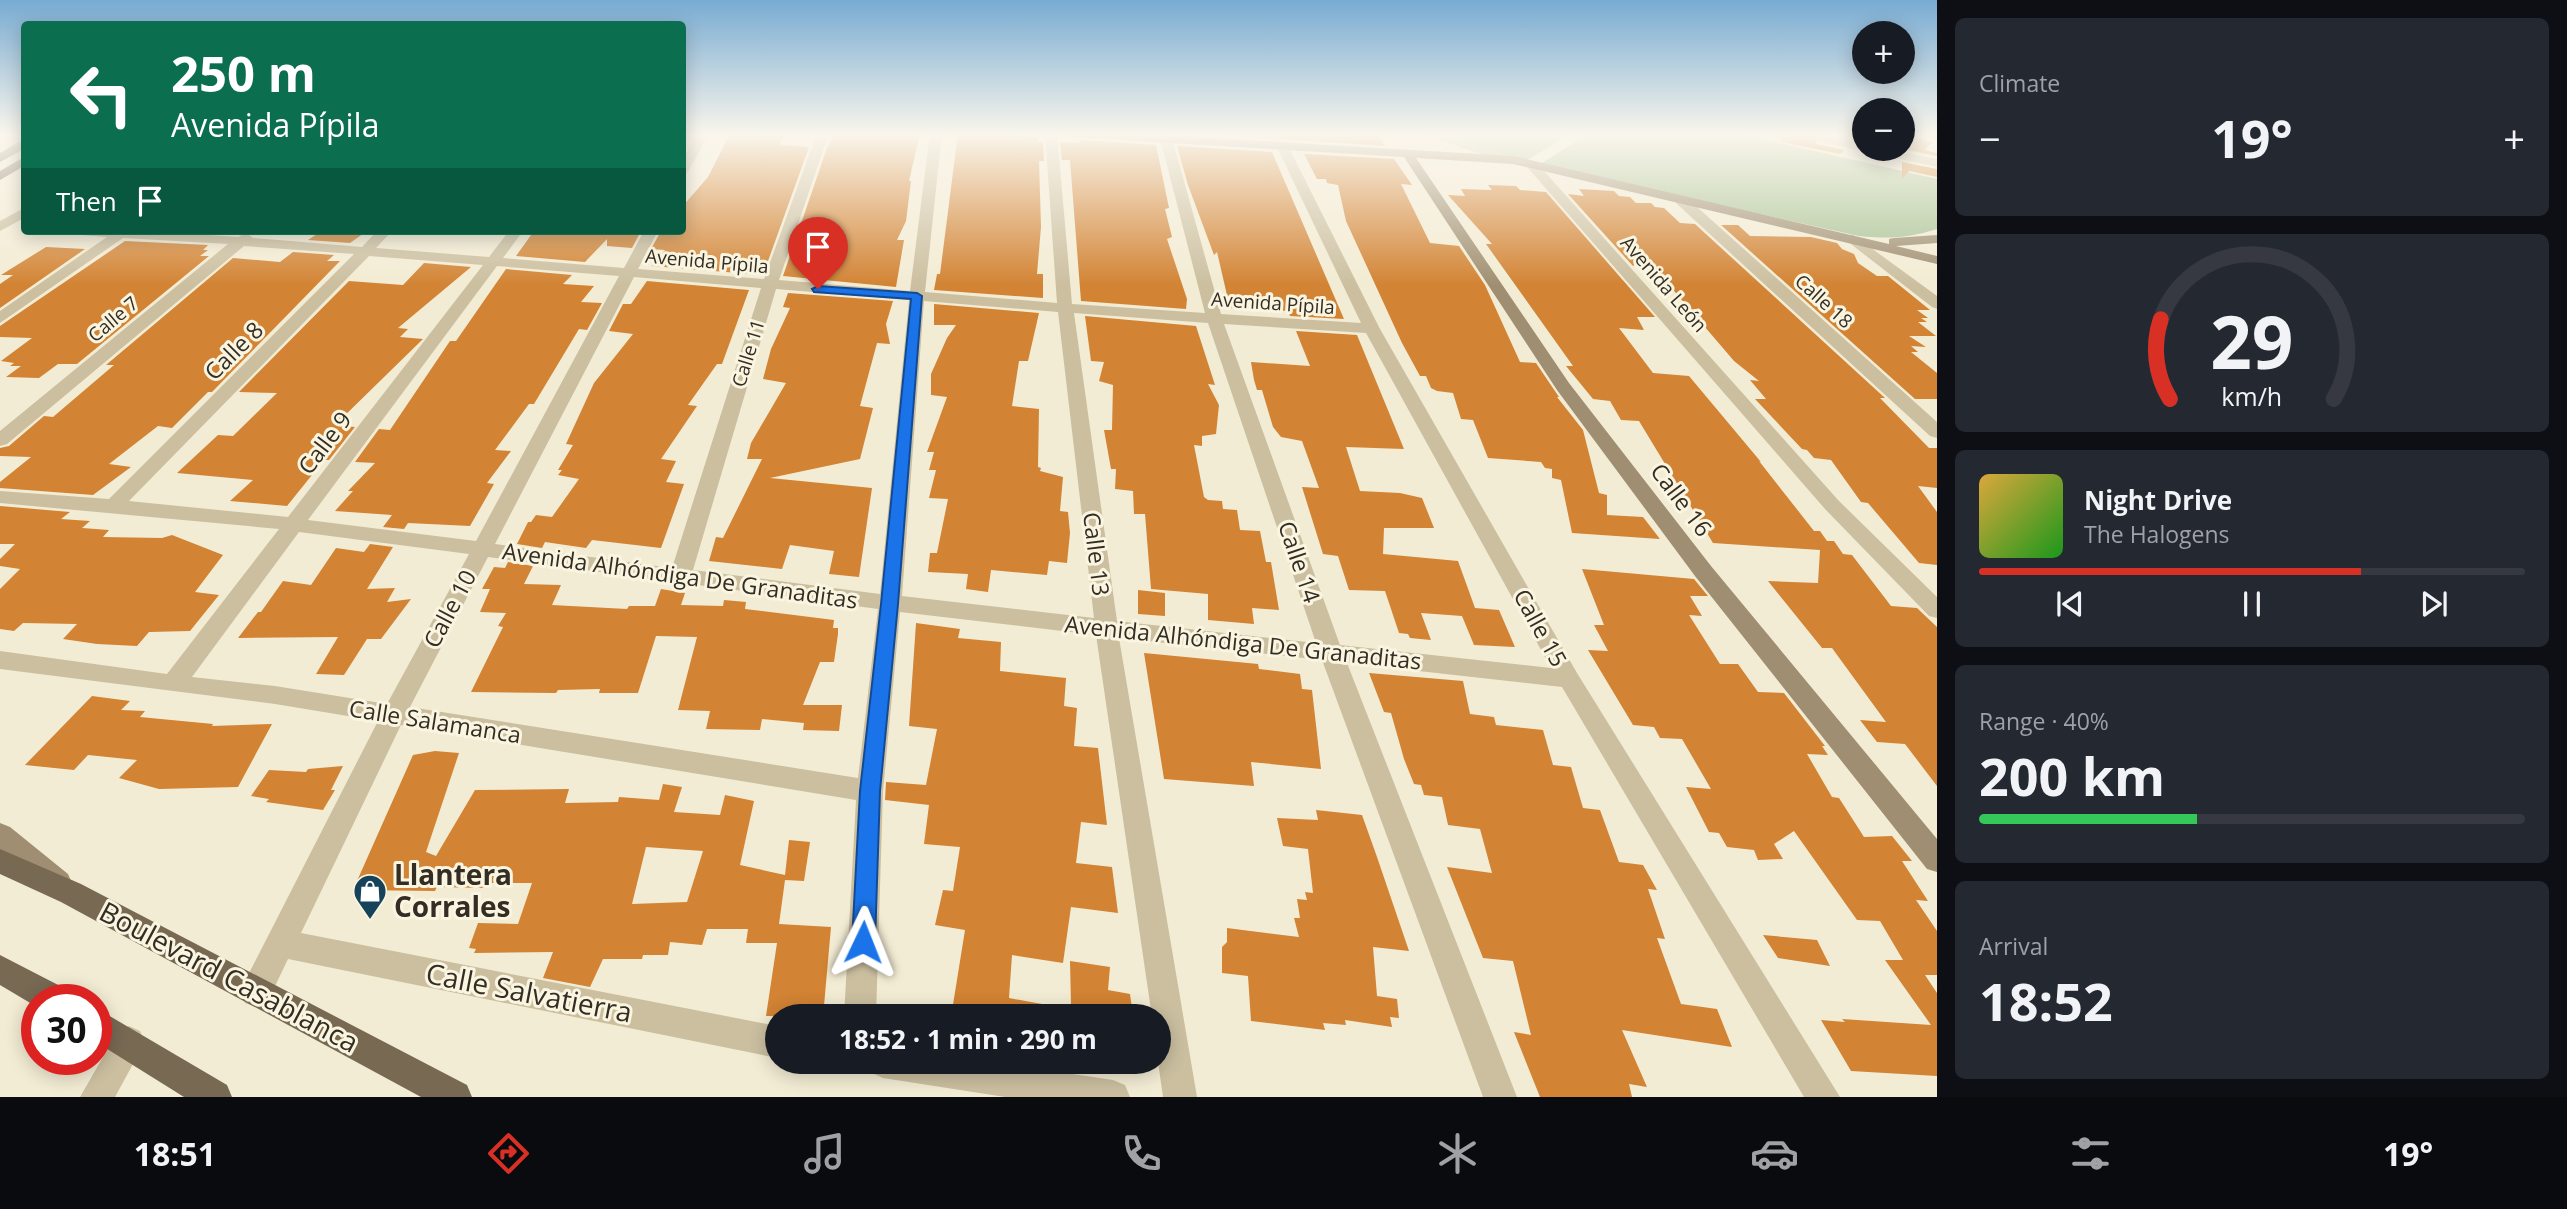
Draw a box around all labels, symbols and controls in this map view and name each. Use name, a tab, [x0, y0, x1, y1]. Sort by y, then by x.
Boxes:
map controls	[1852, 21, 1915, 161]
button: +	[1852, 21, 1915, 84]
text: 250 m	[171, 40, 316, 106]
icon: left	[56, 49, 147, 140]
text: Climate	[1979, 67, 2060, 99]
button: −	[1852, 98, 1915, 161]
text: 19°	[2211, 102, 2293, 173]
text: Avenida Pípila	[171, 103, 379, 146]
text: −	[1979, 112, 2001, 164]
text: +	[2503, 112, 2525, 164]
icon: arrive	[131, 182, 169, 220]
text: Then	[56, 183, 117, 219]
pin	[788, 217, 848, 289]
icon: arrive	[799, 228, 837, 266]
street label: Avenida León	[1615, 230, 1713, 338]
street label: Avenida Pípila	[644, 243, 770, 279]
street label: Calle 18	[1789, 268, 1859, 334]
street label: Avenida Pípila	[1210, 286, 1336, 320]
street label: Calle 7	[82, 290, 144, 348]
text: 29	[2210, 291, 2294, 390]
street label: Calle 8	[197, 314, 270, 387]
street label: Calle 11	[725, 316, 771, 390]
text: km/h	[2222, 378, 2282, 412]
street label: Calle 9	[290, 404, 358, 480]
street label: Calle 16	[1644, 456, 1720, 543]
text: Night Drive	[2084, 482, 2232, 518]
street label: Calle 13	[1076, 510, 1118, 598]
street label: Calle 14	[1271, 517, 1329, 607]
text: The Halogens	[2084, 518, 2230, 550]
street label: Avenida Alhóndiga De Granaditas	[500, 534, 860, 616]
street label: Calle 10	[415, 564, 483, 653]
street label: Calle 15	[1506, 583, 1575, 672]
icon: previous	[2051, 585, 2089, 623]
icon: pause	[2233, 585, 2271, 623]
icon: next	[2415, 585, 2453, 623]
street label: Avenida Alhóndiga De Granaditas	[1063, 607, 1423, 677]
street label: Calle Salamanca	[347, 692, 523, 750]
text: Range · 40%	[1979, 705, 2109, 737]
text: 200 km	[1979, 740, 2165, 811]
place label: Llantera Corrales	[394, 855, 512, 925]
shop icon: Llantera Corrales	[351, 872, 389, 921]
street label: Boulevard Casablanca	[93, 892, 366, 1061]
position arrow	[826, 905, 900, 979]
text: Arrival	[1979, 930, 2048, 962]
street label: Calle Salvatierra	[423, 953, 635, 1031]
text: 18:52	[1979, 965, 2113, 1036]
speed limit sign: 30	[21, 984, 112, 1075]
text: 18:52 · 1 min · 290 m	[839, 1021, 1097, 1057]
icon: directions	[484, 1129, 533, 1178]
icon: music	[800, 1129, 849, 1178]
icon: phone	[1117, 1129, 1166, 1178]
icon: climate	[1433, 1129, 1482, 1178]
icon: car	[1750, 1129, 1799, 1178]
icon: filters	[2066, 1129, 2115, 1178]
text: 18:51	[134, 1132, 216, 1175]
text: 19°	[2383, 1132, 2433, 1175]

